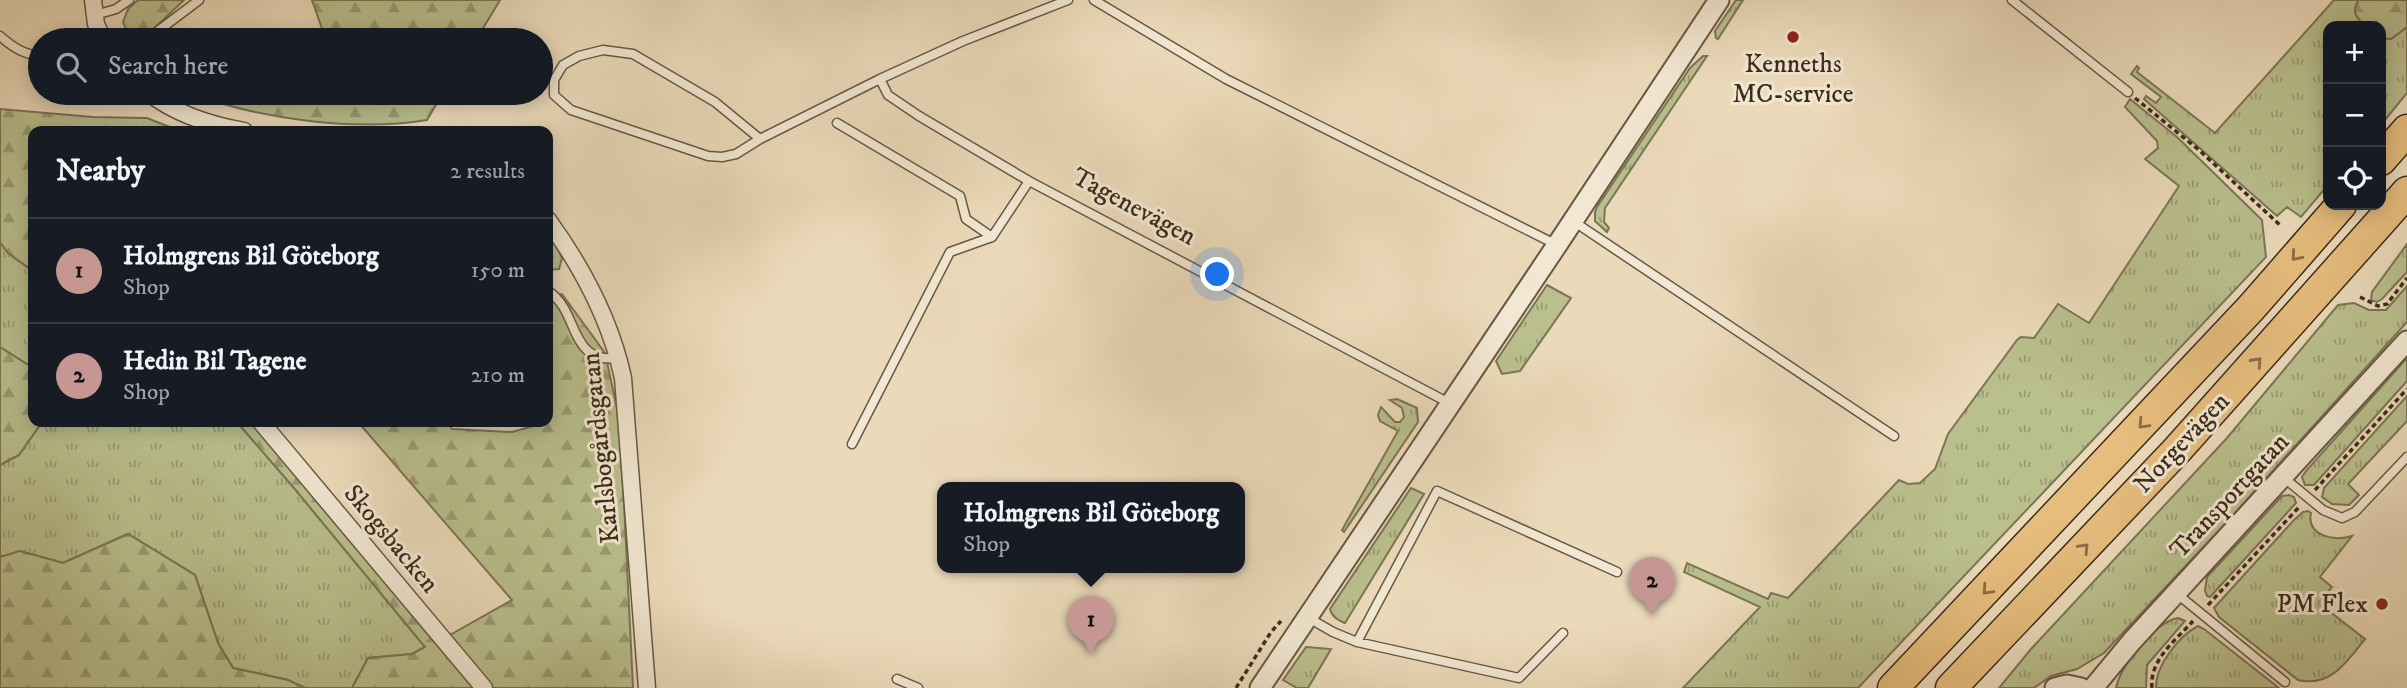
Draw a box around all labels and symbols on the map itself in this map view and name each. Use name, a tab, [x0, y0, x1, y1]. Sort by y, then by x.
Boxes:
marker: Kenneths MC-service	[1785, 29, 1801, 45]
place label: Kenneths MC-service	[1733, 48, 1853, 111]
street label: Tagenevägen	[1066, 161, 1202, 254]
one-way arrow	[2292, 248, 2304, 261]
your location	[1200, 257, 1234, 291]
street label: Karlsbogårdsgatan	[575, 351, 627, 545]
one-way arrow	[2249, 357, 2261, 370]
street label: Norgevägen	[2127, 385, 2237, 500]
one-way arrow	[2138, 416, 2151, 429]
street label: Transportgatan	[2163, 426, 2297, 566]
street label: Skogsbacken	[336, 478, 446, 600]
one-way arrow	[2075, 543, 2088, 556]
pin: 2	[1629, 557, 1675, 615]
one-way arrow	[1983, 582, 1996, 595]
place label: PM Flex	[2276, 588, 2368, 621]
pin: 1	[1068, 596, 1114, 654]
marker: PM Flex	[2374, 596, 2390, 612]

